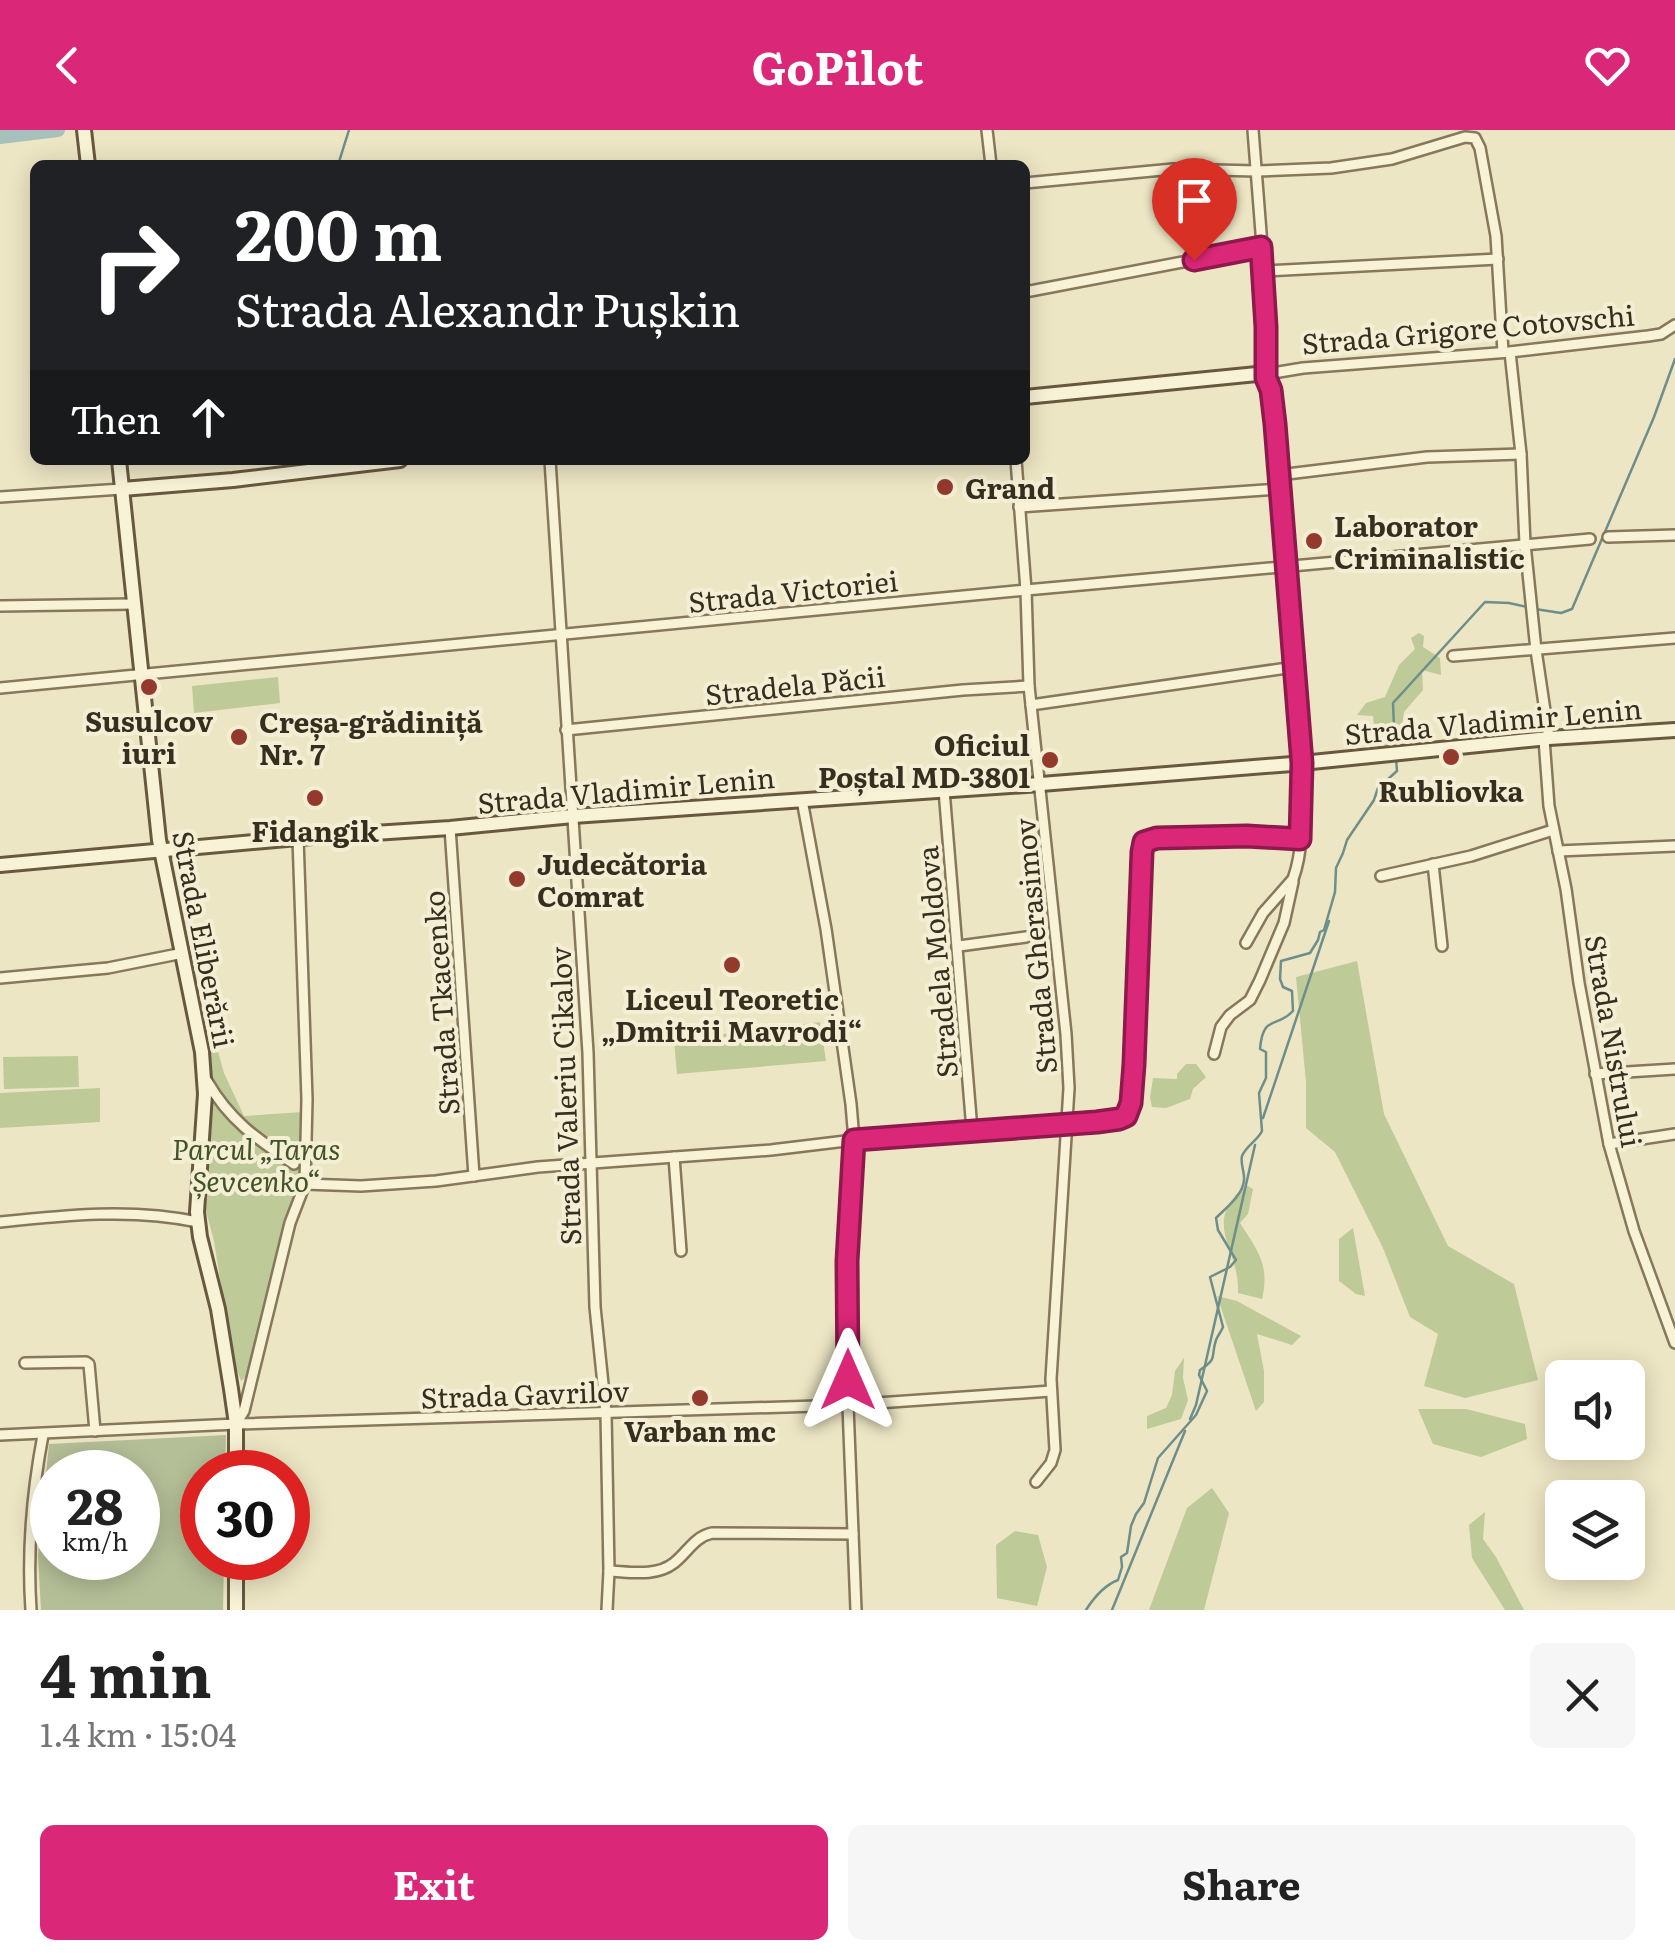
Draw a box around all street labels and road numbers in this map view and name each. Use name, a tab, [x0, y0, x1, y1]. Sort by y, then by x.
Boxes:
street label: Strada Grigore Cotovschi	[1300, 293, 1636, 363]
street label: Strada Victoriei	[686, 558, 900, 622]
street label: Stradela Păcii	[703, 654, 887, 714]
street label: Strada Vladimir Lenin	[1343, 686, 1643, 754]
street label: Strada Vladimir Lenin	[476, 755, 776, 823]
street label: Strada Gherasimov	[1002, 816, 1066, 1076]
street label: Strada Eliberării	[163, 827, 247, 1051]
street label: Stradela Moldova	[905, 844, 967, 1080]
street label: Strada Tkacenko	[411, 889, 469, 1117]
street label: Strada Nistrului	[1576, 931, 1654, 1151]
street label: Strada Valeriu Cikalov	[538, 945, 590, 1246]
street label: Strada Gavrilov	[420, 1368, 631, 1418]

